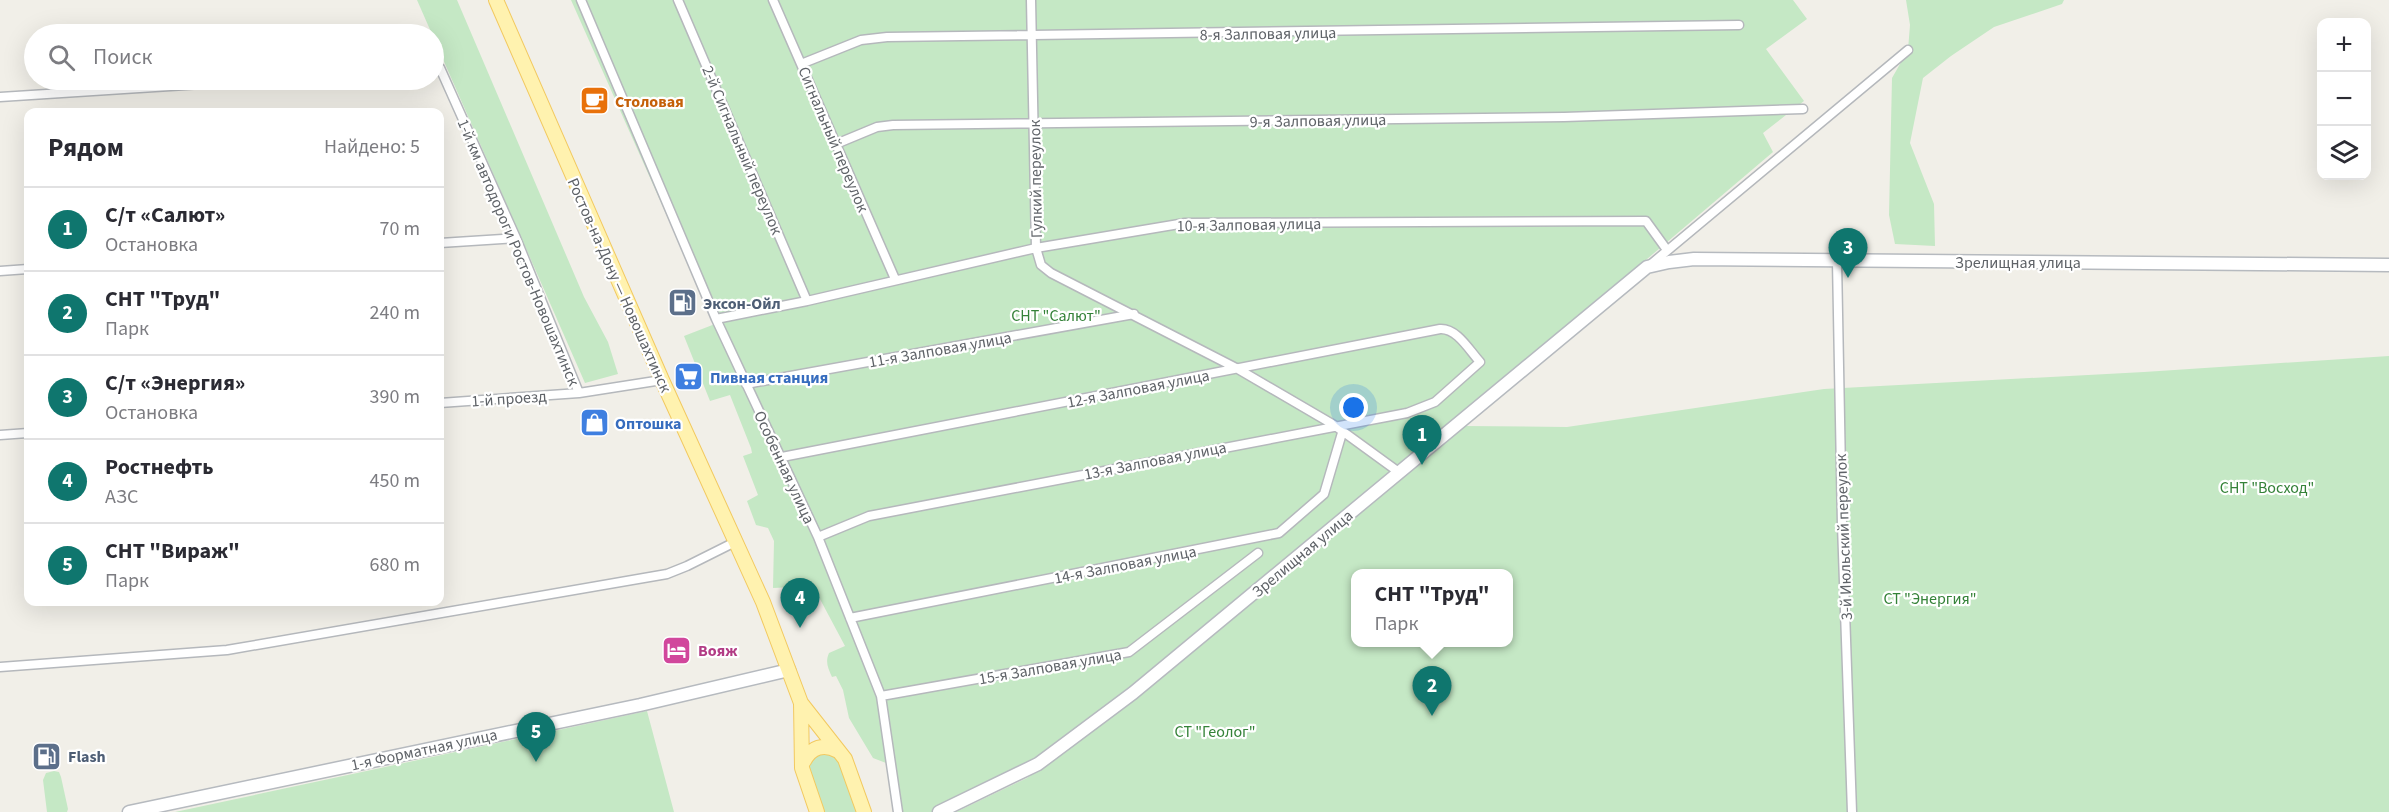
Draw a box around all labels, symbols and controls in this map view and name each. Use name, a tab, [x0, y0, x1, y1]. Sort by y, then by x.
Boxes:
map controls	[2317, 18, 2371, 180]
button: +	[2317, 18, 2371, 72]
street label: 8-я Залповая улица	[1199, 22, 1337, 46]
search box	[24, 24, 444, 90]
icon: search	[45, 41, 78, 74]
text: Поиск	[93, 41, 152, 73]
street label: 2-й Сигнальный переулок	[696, 63, 788, 238]
street label: Сигнальный переулок	[792, 63, 874, 216]
button: −	[2317, 72, 2371, 126]
cafe icon: Столовая	[578, 85, 610, 117]
place label: Столовая	[615, 91, 684, 113]
street label: 9-я Залповая улица	[1249, 109, 1387, 133]
street label: 1-й км автодороги Ростов-Новошахтинск	[452, 115, 585, 389]
street label: Гулкий переулок	[1024, 120, 1048, 238]
button: layers	[2317, 126, 2371, 180]
text: Рядом	[48, 129, 124, 166]
text: Найдено: 5	[324, 133, 420, 161]
street label: Ростов-на-Дону — Новошахтинск	[562, 175, 677, 396]
text: С/т «Салют»	[105, 199, 225, 231]
street label: 10-я Залповая улица	[1177, 213, 1322, 237]
text: 1	[62, 215, 73, 243]
text: 70 m	[380, 215, 420, 243]
pin: 3	[1828, 228, 1868, 278]
text: Остановка	[105, 231, 198, 259]
street label: Зрелищная улица	[1955, 252, 2081, 274]
text: СНТ "Труд"	[105, 283, 220, 315]
fuel station icon: Эксон-Ойл	[666, 287, 698, 319]
place label: Эксон-Ойл	[703, 293, 781, 315]
text: 2	[62, 299, 73, 327]
text: 240 m	[370, 299, 420, 327]
park label: СНТ "Салют"	[1011, 305, 1101, 327]
text: Парк	[105, 315, 149, 343]
street label: 11-я Залповая улица	[867, 327, 1013, 373]
supermarket icon: Пивная станция	[673, 361, 705, 393]
street label: 12-я Залповая улица	[1065, 364, 1211, 414]
text: С/т «Энергия»	[105, 367, 245, 399]
place label: Пивная станция	[710, 367, 828, 389]
text: 3	[62, 383, 73, 411]
text: 390 m	[370, 383, 420, 411]
street label: 1-й проезд	[471, 385, 548, 413]
your location	[1339, 393, 1368, 422]
text: Остановка	[105, 399, 198, 427]
shop icon: Оптошка	[578, 407, 610, 439]
street label: Особенная улица	[748, 407, 820, 528]
place label: Оптошка	[615, 413, 681, 435]
pin: 1	[1402, 416, 1442, 465]
street label: 13-я Залповая улица	[1082, 436, 1228, 486]
text: Ростнефть	[105, 451, 214, 483]
street label: 3-й Июльский переулок	[1830, 453, 1858, 621]
text: 4	[62, 467, 73, 495]
text: 450 m	[370, 467, 420, 495]
park label: СНТ "Восход"	[2220, 477, 2314, 499]
text: АЗС	[105, 483, 138, 511]
street label: Зрелищная улица	[1247, 505, 1358, 603]
text: СНТ "Вираж"	[105, 535, 240, 567]
street label: 14-я Залповая улица	[1052, 540, 1198, 590]
text: 5	[62, 551, 73, 579]
text: 680 m	[370, 551, 420, 579]
text: Парк	[105, 567, 149, 595]
popup	[1351, 569, 1513, 647]
pin: 4	[780, 578, 820, 628]
text: СНТ "Труд"	[1374, 578, 1490, 610]
park label: СТ "Энергия"	[1883, 588, 1977, 610]
text: Парк	[1374, 610, 1418, 638]
hotel icon: Вояж	[661, 634, 693, 666]
place label: Вояж	[698, 640, 738, 662]
street label: 15-я Залповая улица	[977, 644, 1123, 690]
pin: 2	[1412, 666, 1452, 716]
pin: 5	[516, 712, 556, 762]
park label: СТ "Геолог"	[1175, 721, 1255, 743]
street label: 1-я Форматная улица	[349, 724, 499, 776]
fuel station icon: Flash	[31, 740, 63, 772]
place label: Flash	[68, 746, 106, 768]

